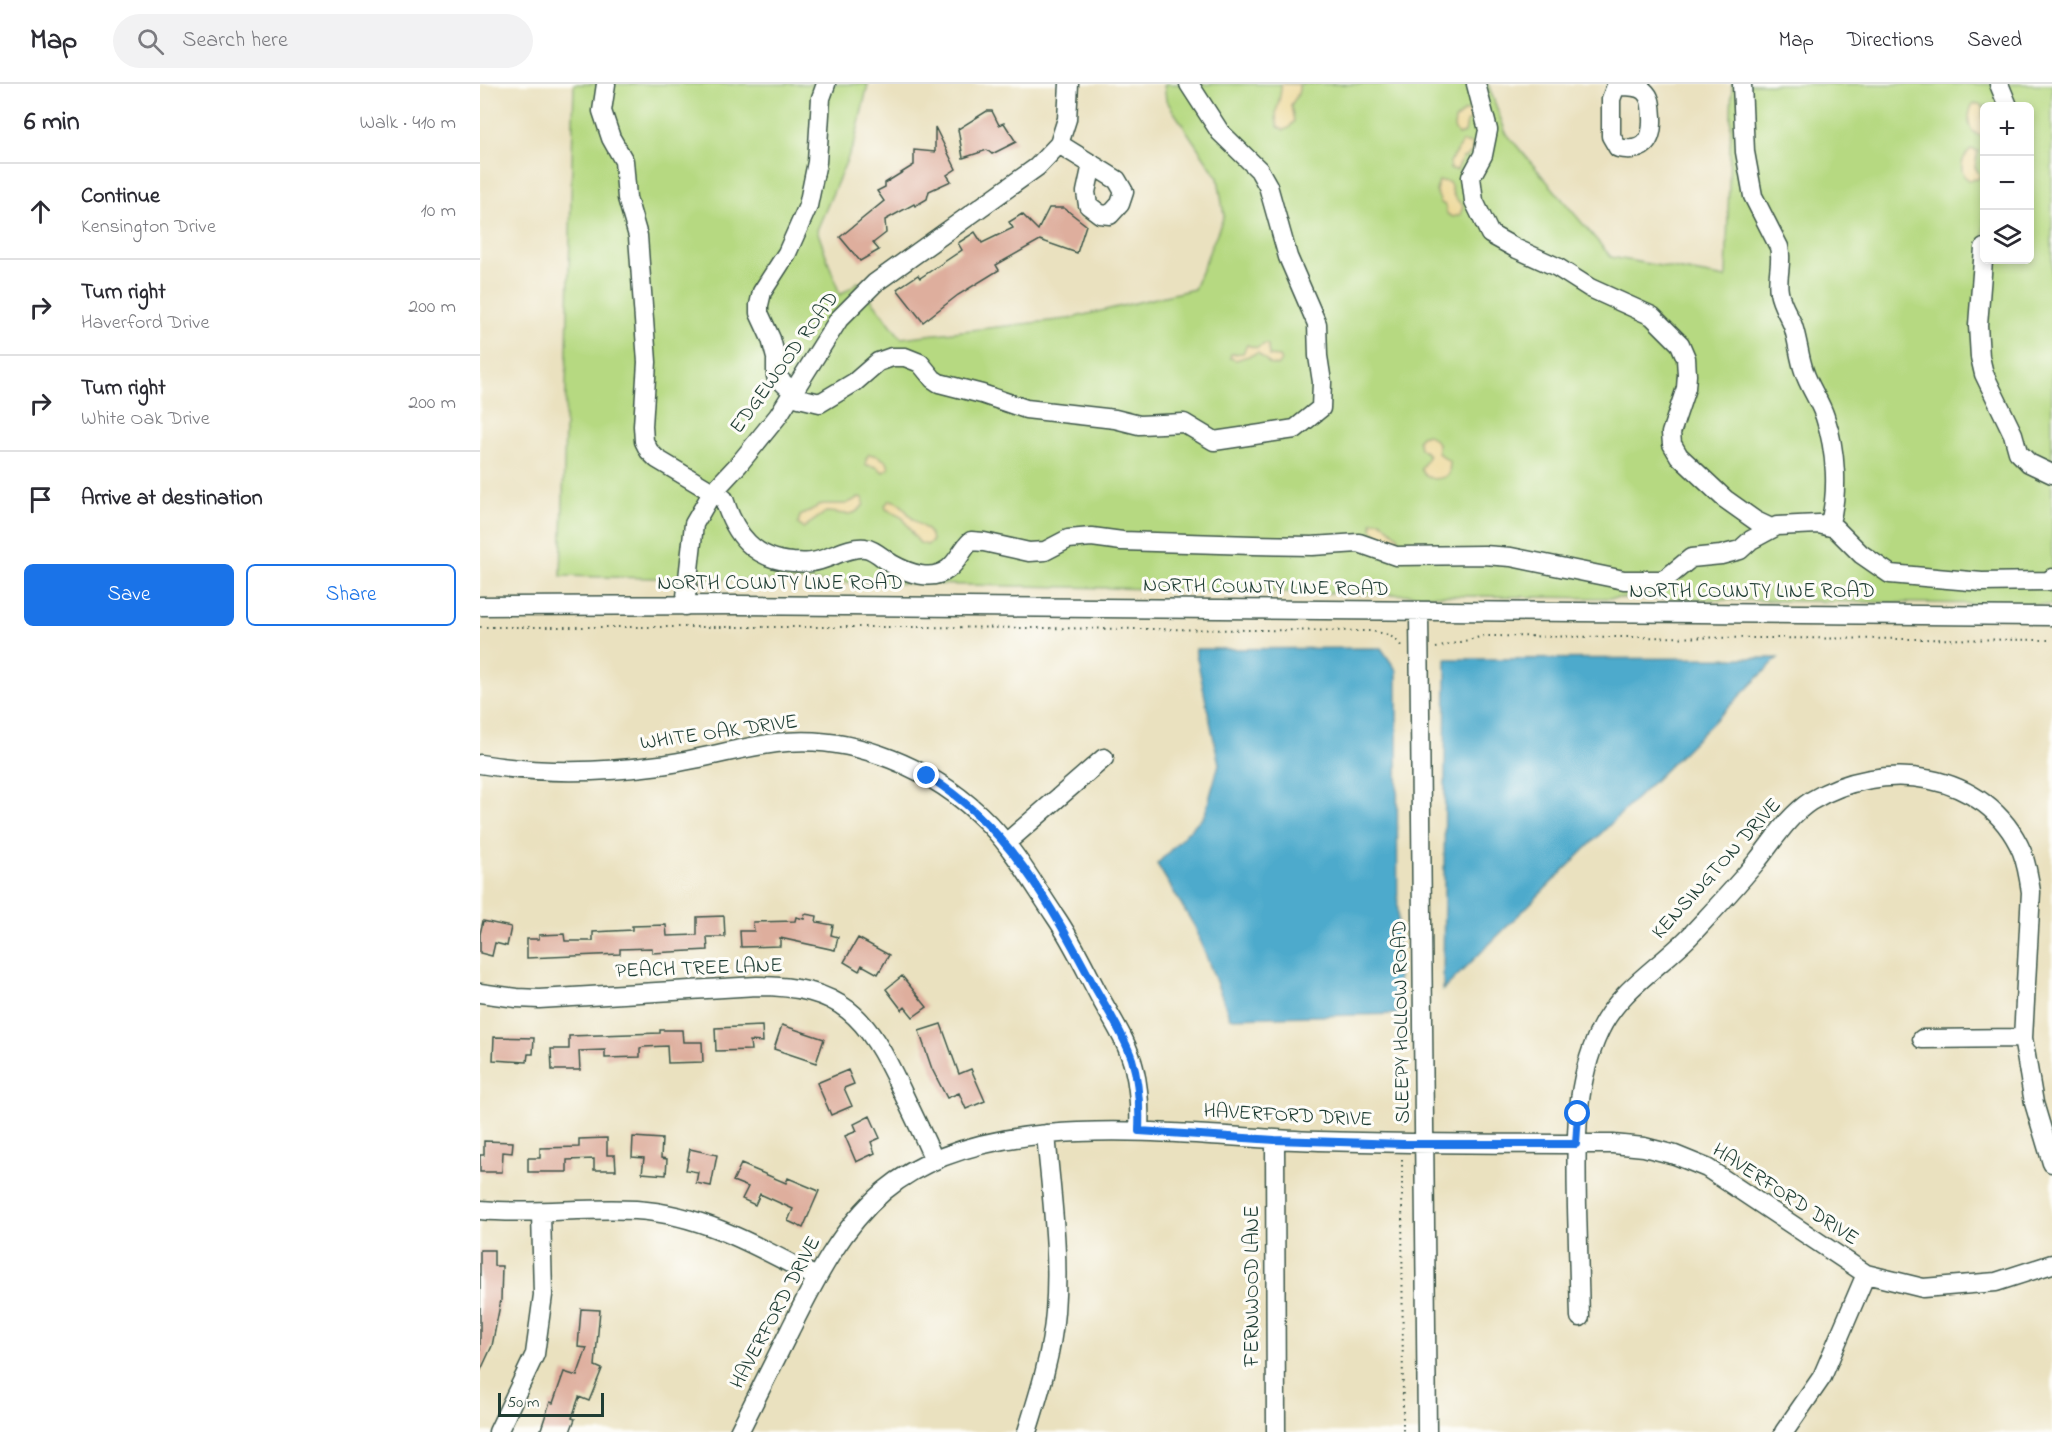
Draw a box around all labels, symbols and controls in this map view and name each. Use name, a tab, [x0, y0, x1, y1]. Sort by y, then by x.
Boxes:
search box	[113, 14, 533, 68]
text: Map	[30, 21, 77, 62]
icon: search	[134, 25, 167, 58]
text: Search here	[182, 25, 288, 57]
text: Map	[1778, 26, 1814, 56]
text: Directions	[1847, 26, 1934, 56]
text: Saved	[1967, 26, 2022, 56]
map controls	[1980, 102, 2034, 264]
button: +	[1980, 102, 2034, 156]
text: 6 min	[24, 104, 80, 142]
text: Walk · 410 m	[360, 109, 456, 138]
button: −	[1980, 156, 2034, 210]
text: Continue	[81, 181, 160, 213]
icon: ahead	[24, 195, 57, 228]
text: 10 m	[420, 197, 456, 226]
button: layers	[1980, 210, 2034, 264]
text: Kensington Drive	[81, 213, 216, 242]
text: Turn right	[81, 277, 166, 309]
street label: EDGEWOOD ROAD	[723, 286, 847, 440]
icon: right	[24, 291, 57, 324]
text: 200 m	[408, 293, 456, 322]
text: Haverford Drive	[81, 309, 210, 338]
text: Turn right	[81, 373, 166, 405]
icon: right	[24, 387, 57, 420]
text: 200 m	[408, 389, 456, 418]
text: White Oak Drive	[81, 405, 210, 434]
icon: arrive	[24, 483, 57, 516]
text: Arrive at destination	[81, 483, 263, 515]
button: Save	[24, 564, 234, 626]
button: Share	[246, 564, 456, 626]
street label: NORTH COUNTY LINE ROAD	[657, 569, 903, 599]
street label: NORTH COUNTY LINE ROAD	[1143, 571, 1389, 605]
street label: NORTH COUNTY LINE ROAD	[1629, 577, 1875, 607]
street label: WHITE OAK DRIVE	[638, 707, 800, 759]
route end	[913, 762, 939, 788]
street label: KENSINGTON DRIVE	[1645, 792, 1789, 946]
street label: SLEEPY HOLLOW ROAD	[1385, 920, 1419, 1124]
street label: PEACH TREE LANE	[615, 951, 783, 987]
street label: HAVERFORD DRIVE	[1203, 1097, 1373, 1135]
route start	[1564, 1100, 1590, 1126]
street label: HAVERFORD DRIVE	[1706, 1136, 1864, 1254]
street label: FERNWOOD LANE	[1238, 1205, 1268, 1368]
street label: HAVERFORD DRIVE	[723, 1231, 829, 1395]
scale bar	[498, 1390, 604, 1418]
text: 50 m	[507, 1391, 539, 1415]

